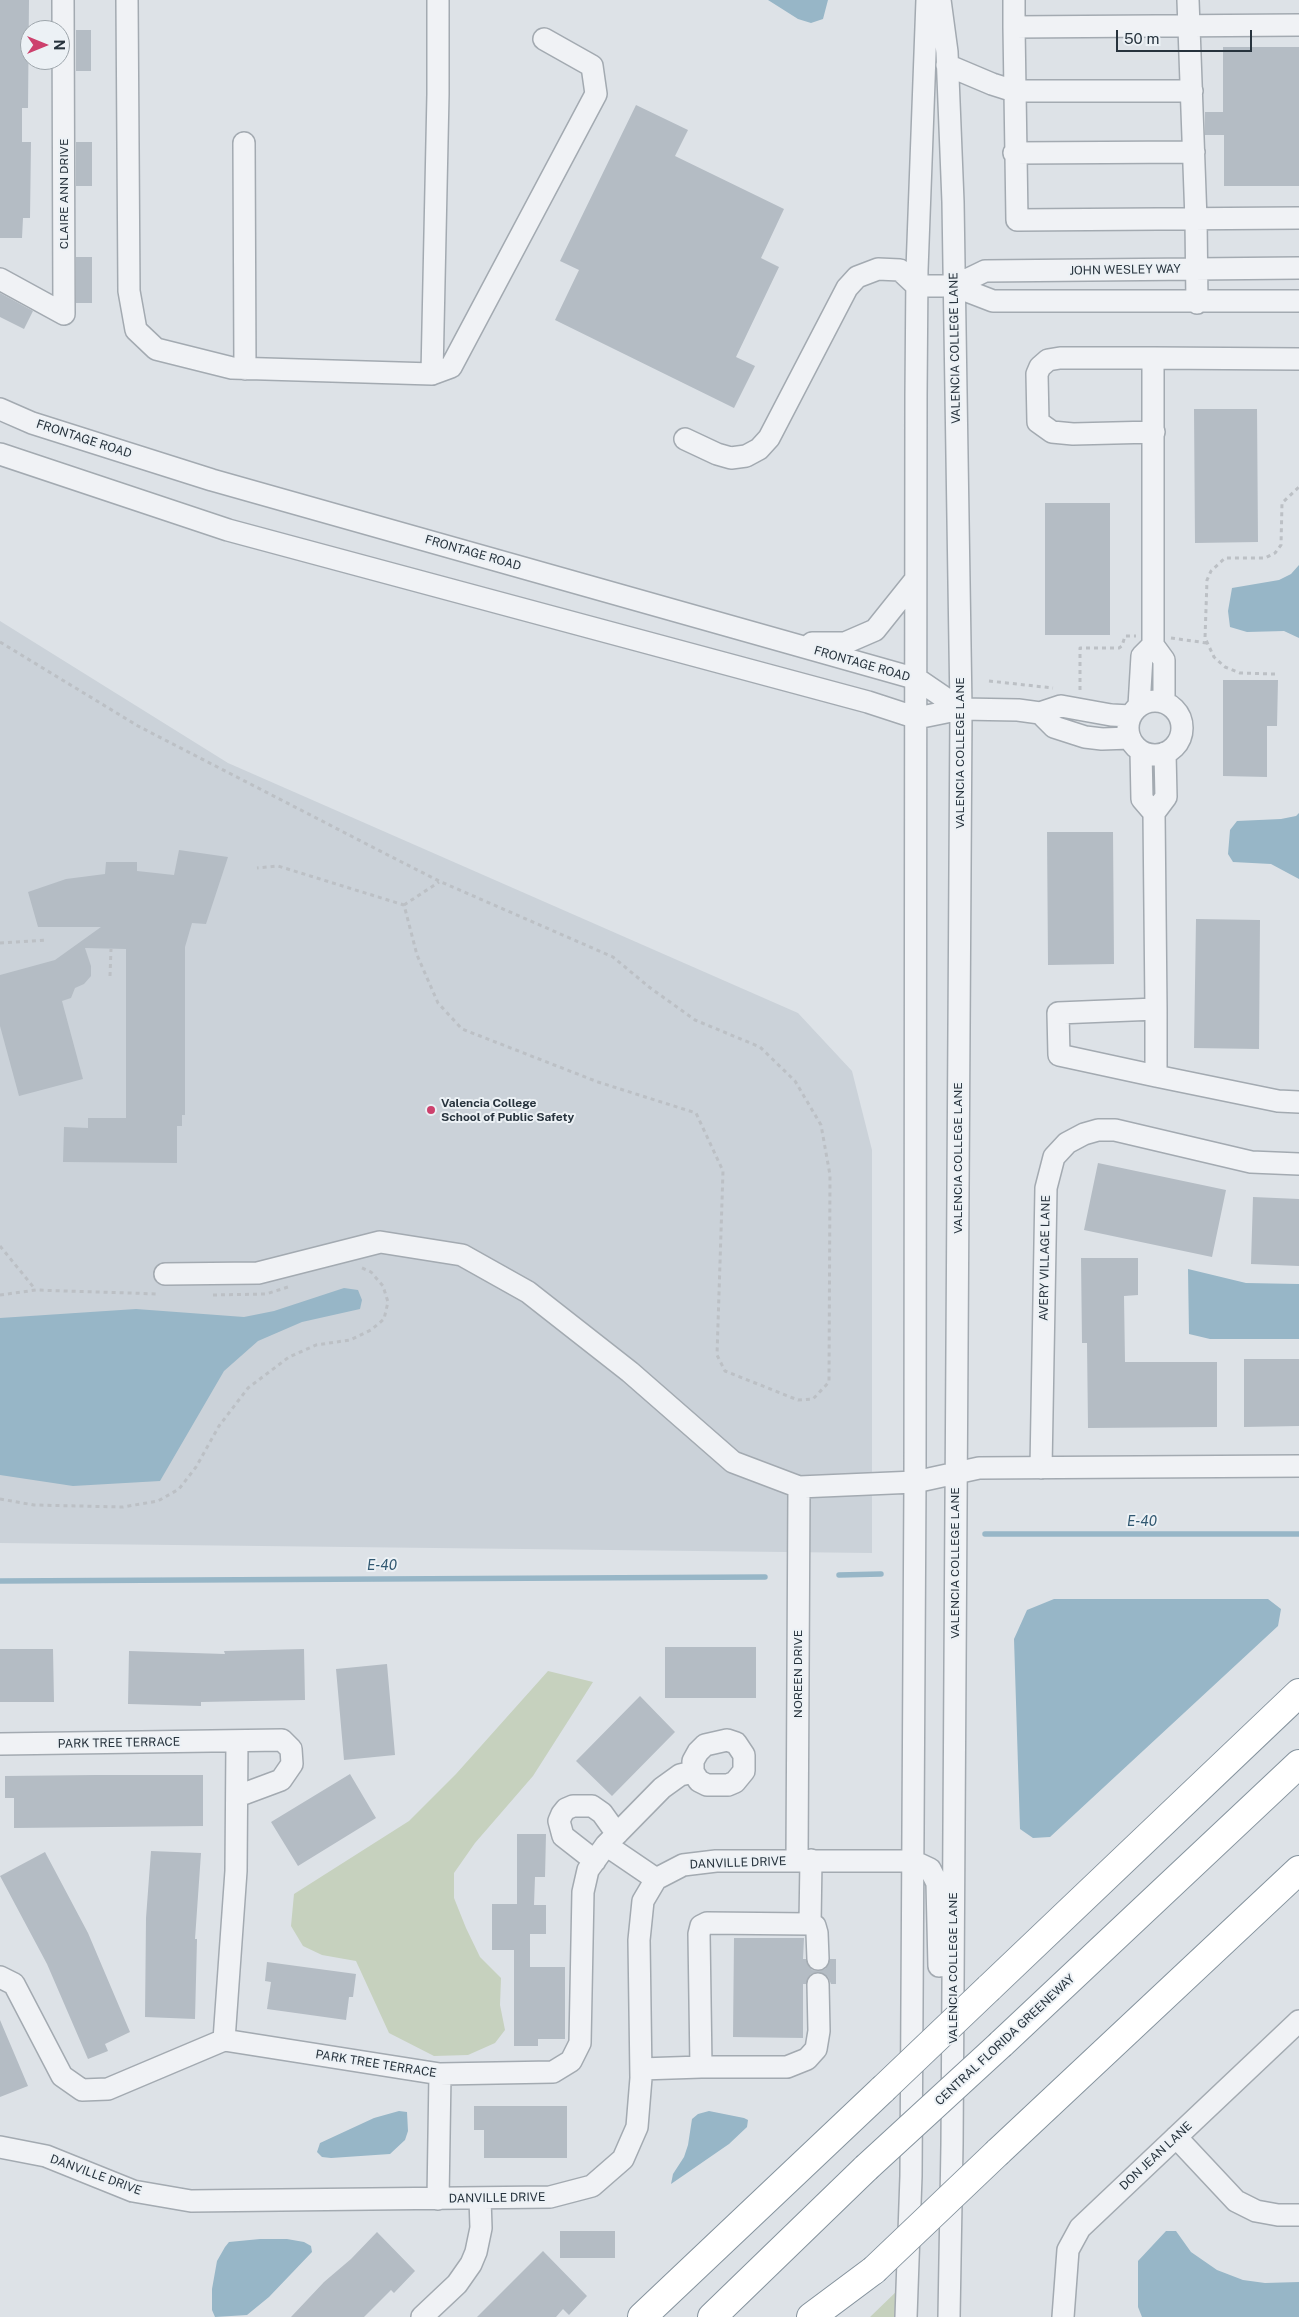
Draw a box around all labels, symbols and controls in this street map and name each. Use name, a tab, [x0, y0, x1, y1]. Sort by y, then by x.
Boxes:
north arrow	[20, 20, 70, 70]
scale bar	[1119, 20, 1255, 52]
text: 50 m	[1124, 30, 1159, 47]
text: N	[51, 40, 67, 50]
street label: CLAIRE ANN DRIVE	[57, 139, 71, 249]
street label: JOHN WESLEY WAY	[1069, 262, 1181, 278]
street label: VALENCIA COLLEGE LANE	[946, 272, 964, 424]
street label: FRONTAGE ROAD	[34, 417, 134, 461]
street label: FRONTAGE ROAD	[423, 532, 523, 574]
street label: FRONTAGE ROAD	[812, 643, 912, 685]
street label: VALENCIA COLLEGE LANE	[953, 677, 967, 829]
street label: VALENCIA COLLEGE LANE	[951, 1082, 965, 1234]
place label: Valencia College School of Public Safety	[441, 1096, 574, 1124]
marker: Valencia College School of Public Safety	[425, 1104, 437, 1116]
street label: AVERY VILLAGE LANE	[1037, 1195, 1053, 1321]
street label: VALENCIA COLLEGE LANE	[948, 1487, 962, 1639]
water label: E-40	[1127, 1514, 1157, 1530]
water label: E-40	[367, 1558, 397, 1574]
street label: NOREEN DRIVE	[791, 1630, 805, 1718]
street label: PARK TREE TERRACE	[58, 1735, 180, 1751]
street label: DANVILLE DRIVE	[689, 1854, 787, 1872]
street label: VALENCIA COLLEGE LANE	[946, 1892, 960, 2044]
street label: CENTRAL FLORIDA GREENEWAY	[932, 1971, 1078, 2109]
street label: PARK TREE TERRACE	[314, 2047, 438, 2081]
street label: DON JEAN LANE	[1117, 2119, 1195, 2193]
street label: DANVILLE DRIVE	[48, 2152, 144, 2198]
street label: DANVILLE DRIVE	[449, 2190, 545, 2206]

